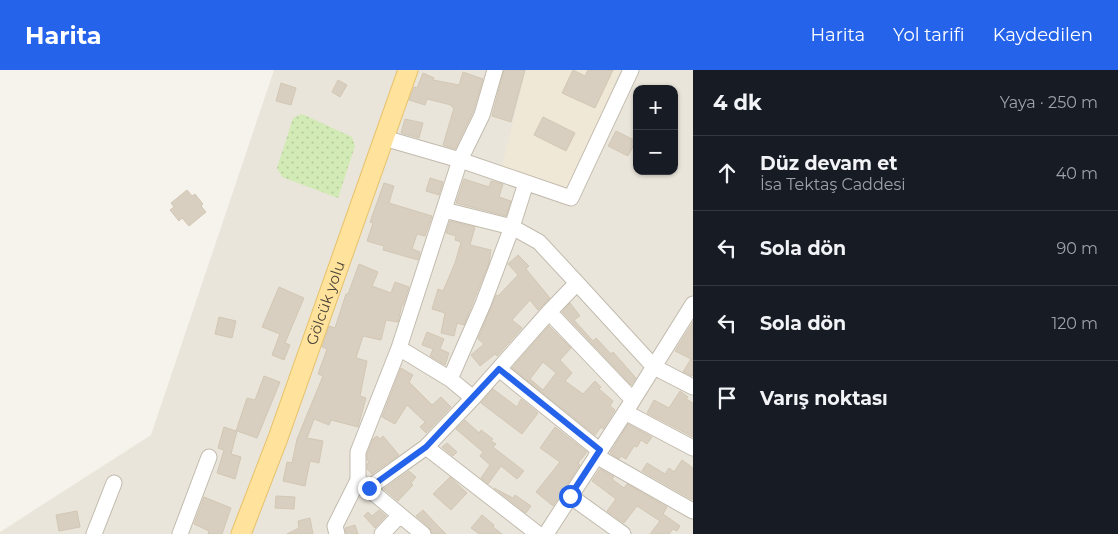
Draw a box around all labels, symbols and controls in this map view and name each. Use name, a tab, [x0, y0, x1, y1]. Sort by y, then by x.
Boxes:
text: Harita	[25, 21, 102, 50]
text: Harita	[810, 24, 865, 46]
text: Yol tarifi	[893, 24, 965, 46]
text: Kaydedilen	[993, 24, 1093, 46]
map controls	[633, 85, 678, 175]
button: +	[633, 85, 678, 130]
text: 4 dk	[713, 90, 762, 115]
text: Yaya · 250 m	[1000, 93, 1098, 112]
button: −	[633, 130, 678, 175]
text: Düz devam et	[760, 152, 898, 175]
icon: ahead	[713, 159, 741, 187]
text: 40 m	[1056, 164, 1098, 183]
text: İsa Tektaş Caddesi	[760, 175, 906, 194]
icon: left	[713, 234, 741, 262]
text: Sola dön	[760, 237, 846, 260]
text: 90 m	[1056, 239, 1098, 258]
street label: Gölcük yolu	[302, 258, 349, 348]
icon: left	[713, 309, 741, 337]
text: Sola dön	[760, 312, 846, 335]
text: 120 m	[1051, 314, 1098, 333]
icon: arrive	[713, 384, 741, 412]
text: Varış noktası	[760, 387, 888, 410]
route end	[358, 477, 381, 500]
route start	[559, 485, 582, 508]

